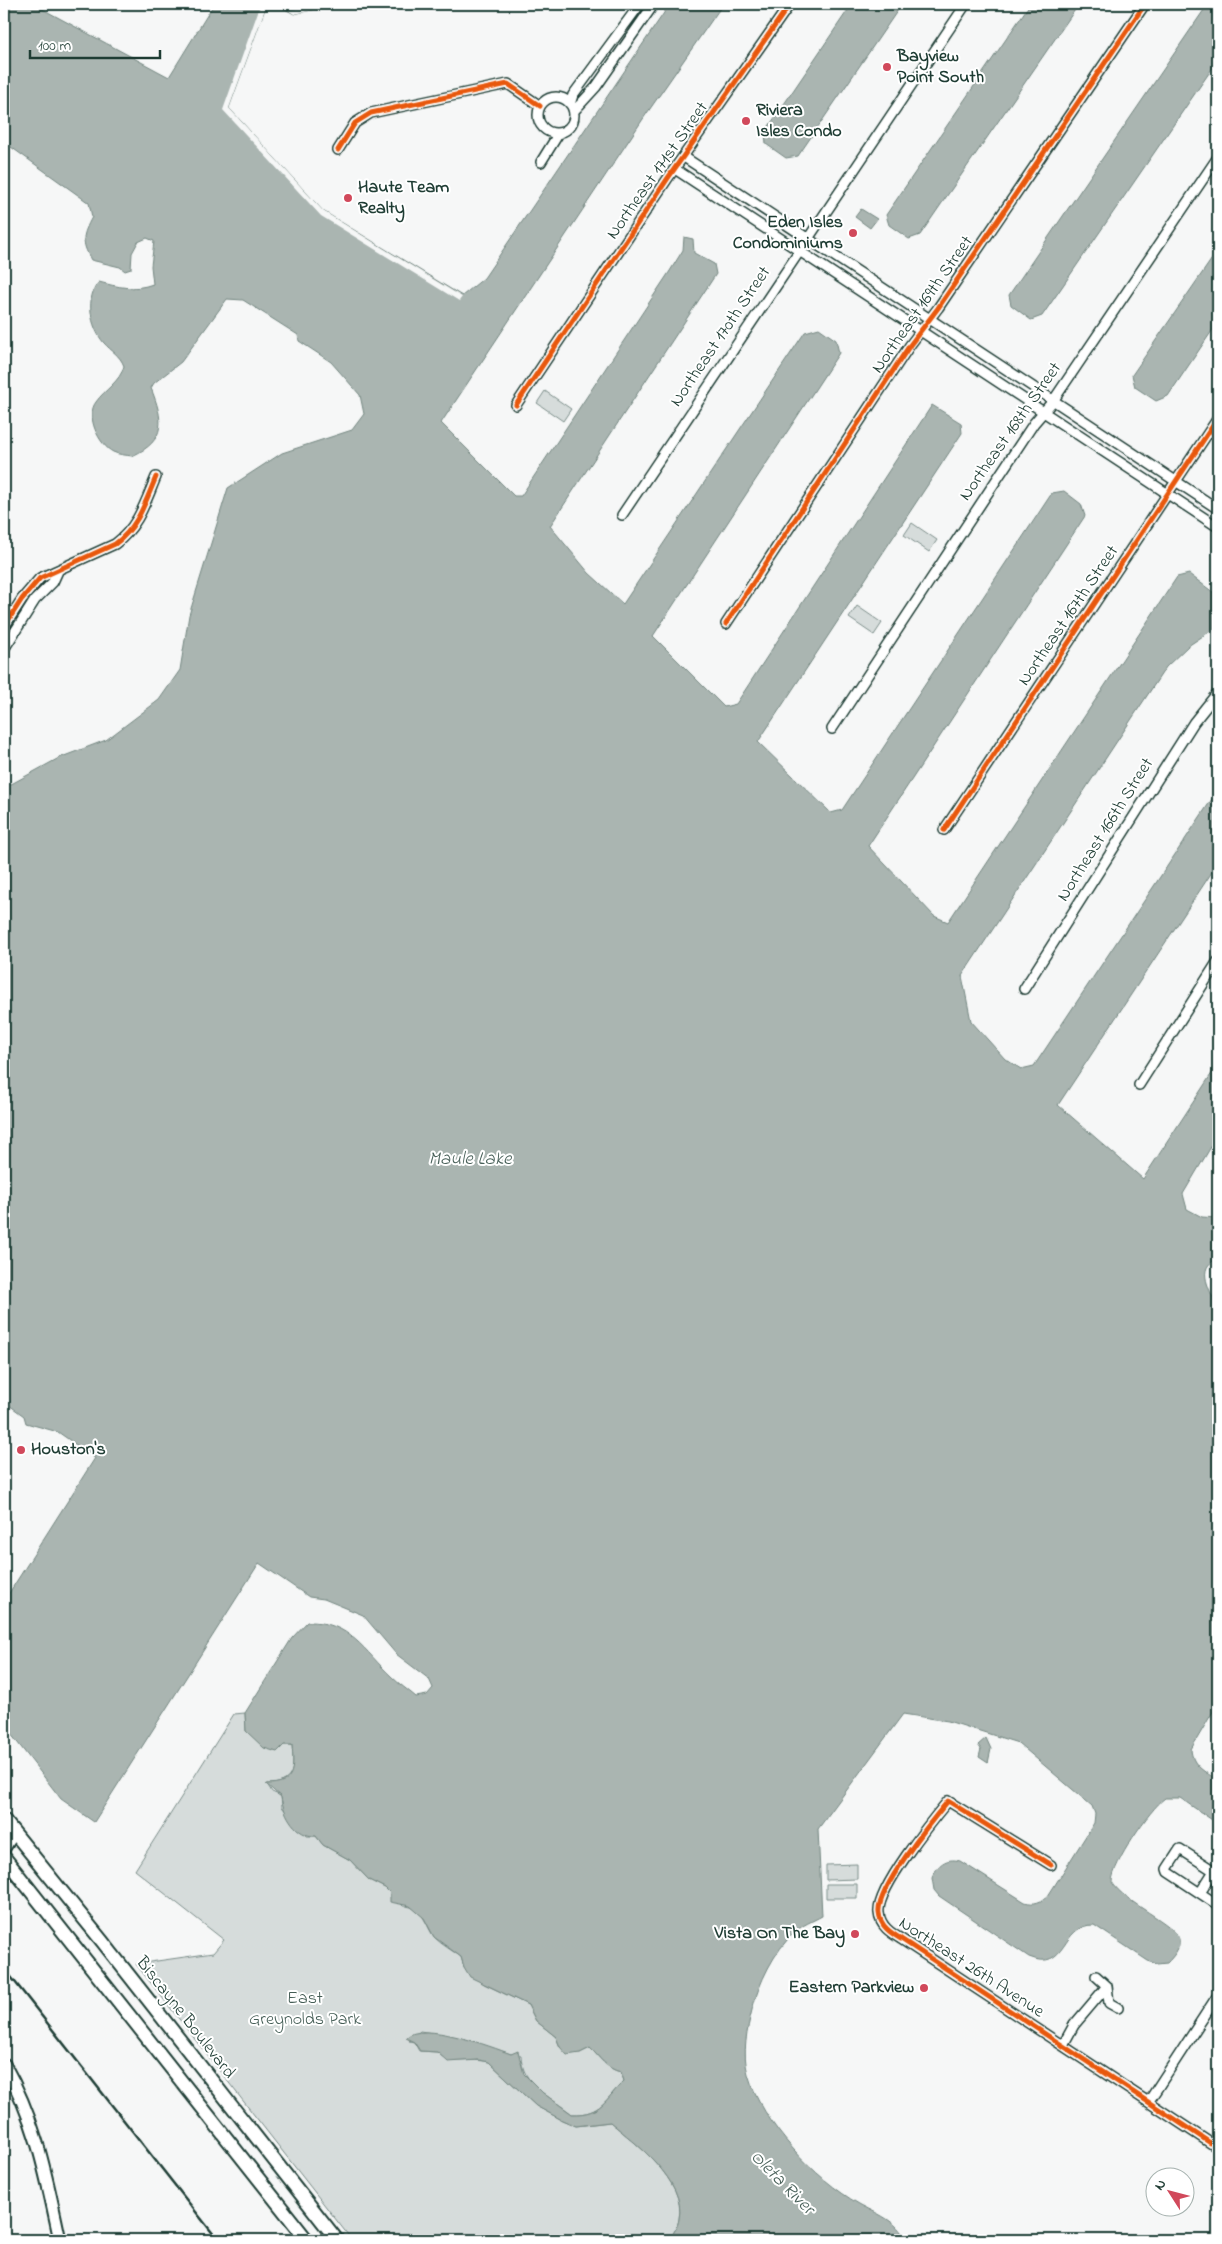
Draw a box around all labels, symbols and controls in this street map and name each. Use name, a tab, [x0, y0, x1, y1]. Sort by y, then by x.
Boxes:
scale bar	[30, 28, 160, 60]
text: 100 m	[38, 35, 71, 57]
place label: Bayview Point South	[896, 44, 985, 91]
marker: Bayview Point South	[881, 61, 893, 73]
street label: Northeast 171st Street	[601, 97, 715, 245]
place label: Riviera Isles Condo	[756, 98, 842, 145]
marker: Riviera Isles Condo	[740, 115, 752, 127]
place label: Haute Team Realty	[358, 175, 449, 223]
marker: Haute Team Realty	[342, 192, 354, 204]
place label: Eden Isles Condominiums	[733, 210, 843, 257]
marker: Eden Isles Condominiums	[847, 227, 859, 239]
street label: Northeast 169th Street	[866, 231, 980, 379]
street label: Northeast 170th Street	[664, 262, 778, 412]
street label: Northeast 168th Street	[953, 357, 1069, 507]
street label: Northeast 167th Street	[1012, 540, 1126, 692]
street label: Northeast 166th Street	[1051, 753, 1161, 907]
water label: Maule Lake	[428, 1146, 513, 1173]
place label: Houston's	[31, 1437, 106, 1463]
marker: Houston's	[15, 1444, 27, 1456]
street label: Northeast 26th Avenue	[893, 1911, 1050, 2025]
place label: Vista On The Bay	[714, 1921, 845, 1948]
marker: Vista On The Bay	[849, 1928, 861, 1940]
street label: Biscayne Boulevard	[128, 1951, 241, 2085]
place label: Eastern Parkview	[789, 1975, 914, 2001]
marker: Eastern Parkview	[918, 1982, 930, 1994]
park label: East Greynolds Park	[249, 1986, 361, 2033]
water label: Oleta River	[744, 2145, 822, 2223]
north arrow	[1144, 2166, 1194, 2216]
text: N	[1149, 2175, 1172, 2195]

